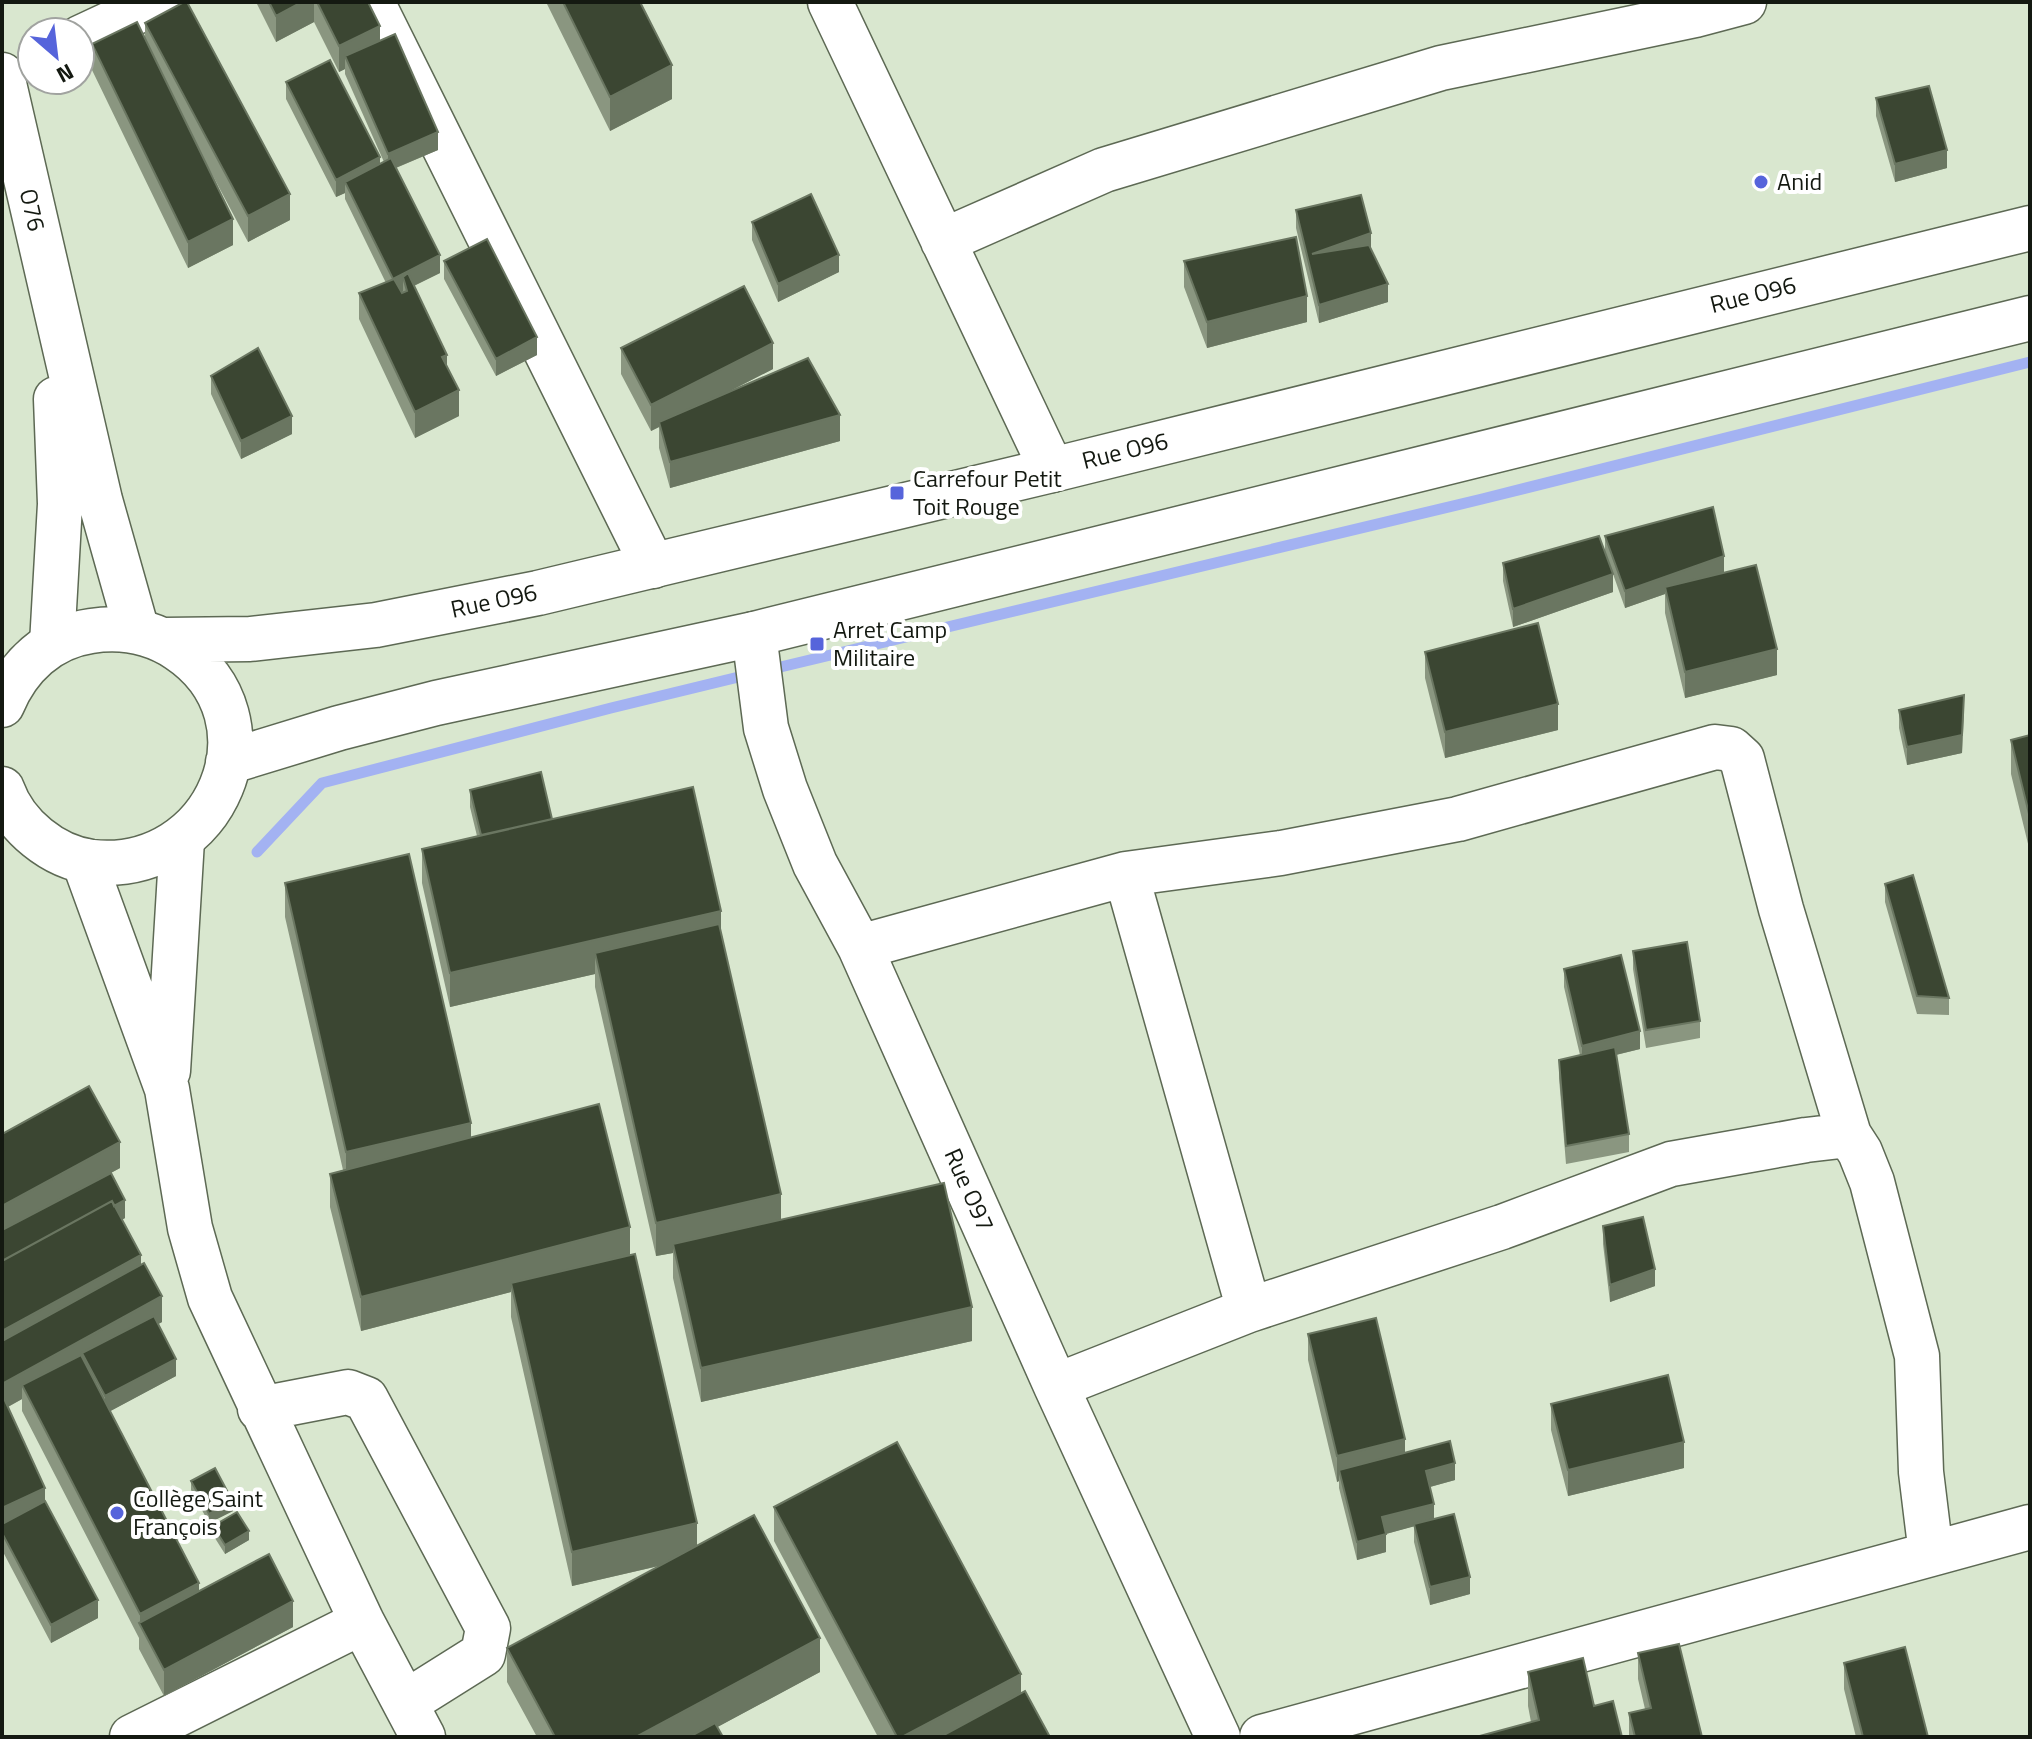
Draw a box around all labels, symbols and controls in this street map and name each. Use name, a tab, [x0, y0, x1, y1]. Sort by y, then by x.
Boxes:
north arrow	[16, 16, 96, 96]
text: N	[51, 55, 80, 92]
place label: Anid	[1777, 163, 1822, 199]
marker: Anid	[1752, 173, 1770, 191]
street label: O76	[11, 185, 55, 235]
street label: Rue O96	[1706, 266, 1800, 322]
street label: Rue O96	[1078, 422, 1172, 478]
place label: Carrefour Petit Toit Rouge	[913, 460, 1062, 524]
marker: Carrefour Petit Toit Rouge	[888, 484, 906, 502]
street label: Rue O96	[447, 573, 540, 627]
place label: Arret Camp Militaire	[833, 611, 947, 675]
marker: Arret Camp Militaire	[808, 635, 826, 653]
street label: Rue O97	[936, 1142, 1004, 1237]
place label: Collège Saint François	[133, 1480, 264, 1544]
marker: Collège Saint François	[108, 1504, 126, 1522]

